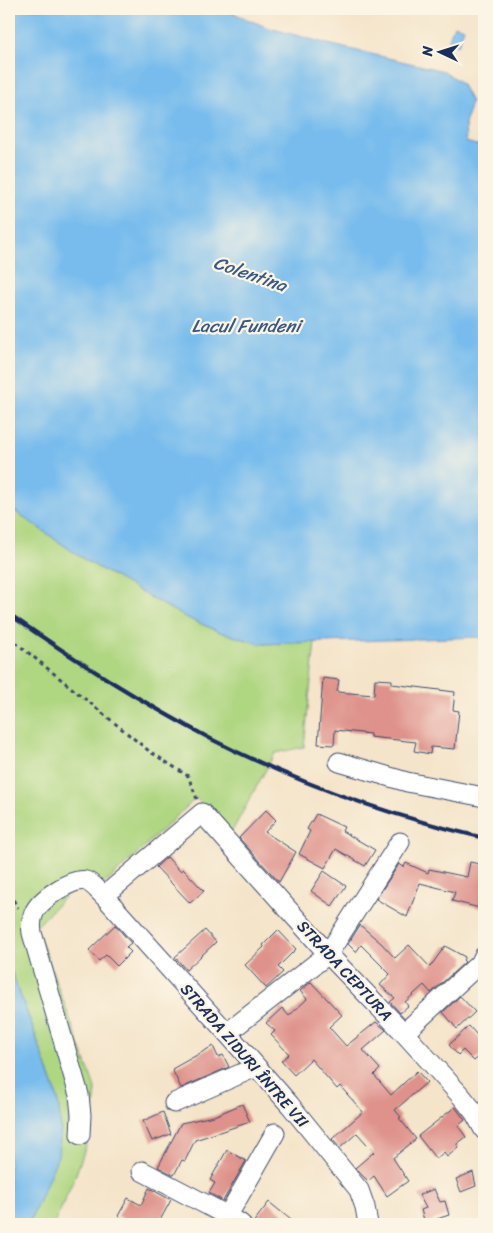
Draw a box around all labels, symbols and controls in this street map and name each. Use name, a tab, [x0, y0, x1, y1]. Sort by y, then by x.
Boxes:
north arrow	[416, 28, 466, 78]
text: N	[415, 45, 440, 58]
water label: Colentina	[209, 247, 293, 302]
water label: Lacul Fundeni	[192, 310, 304, 342]
street label: STRADA CEPTURA	[290, 913, 400, 1028]
street label: STRADA ZIDURI ÎNTRE VII	[173, 976, 316, 1135]

